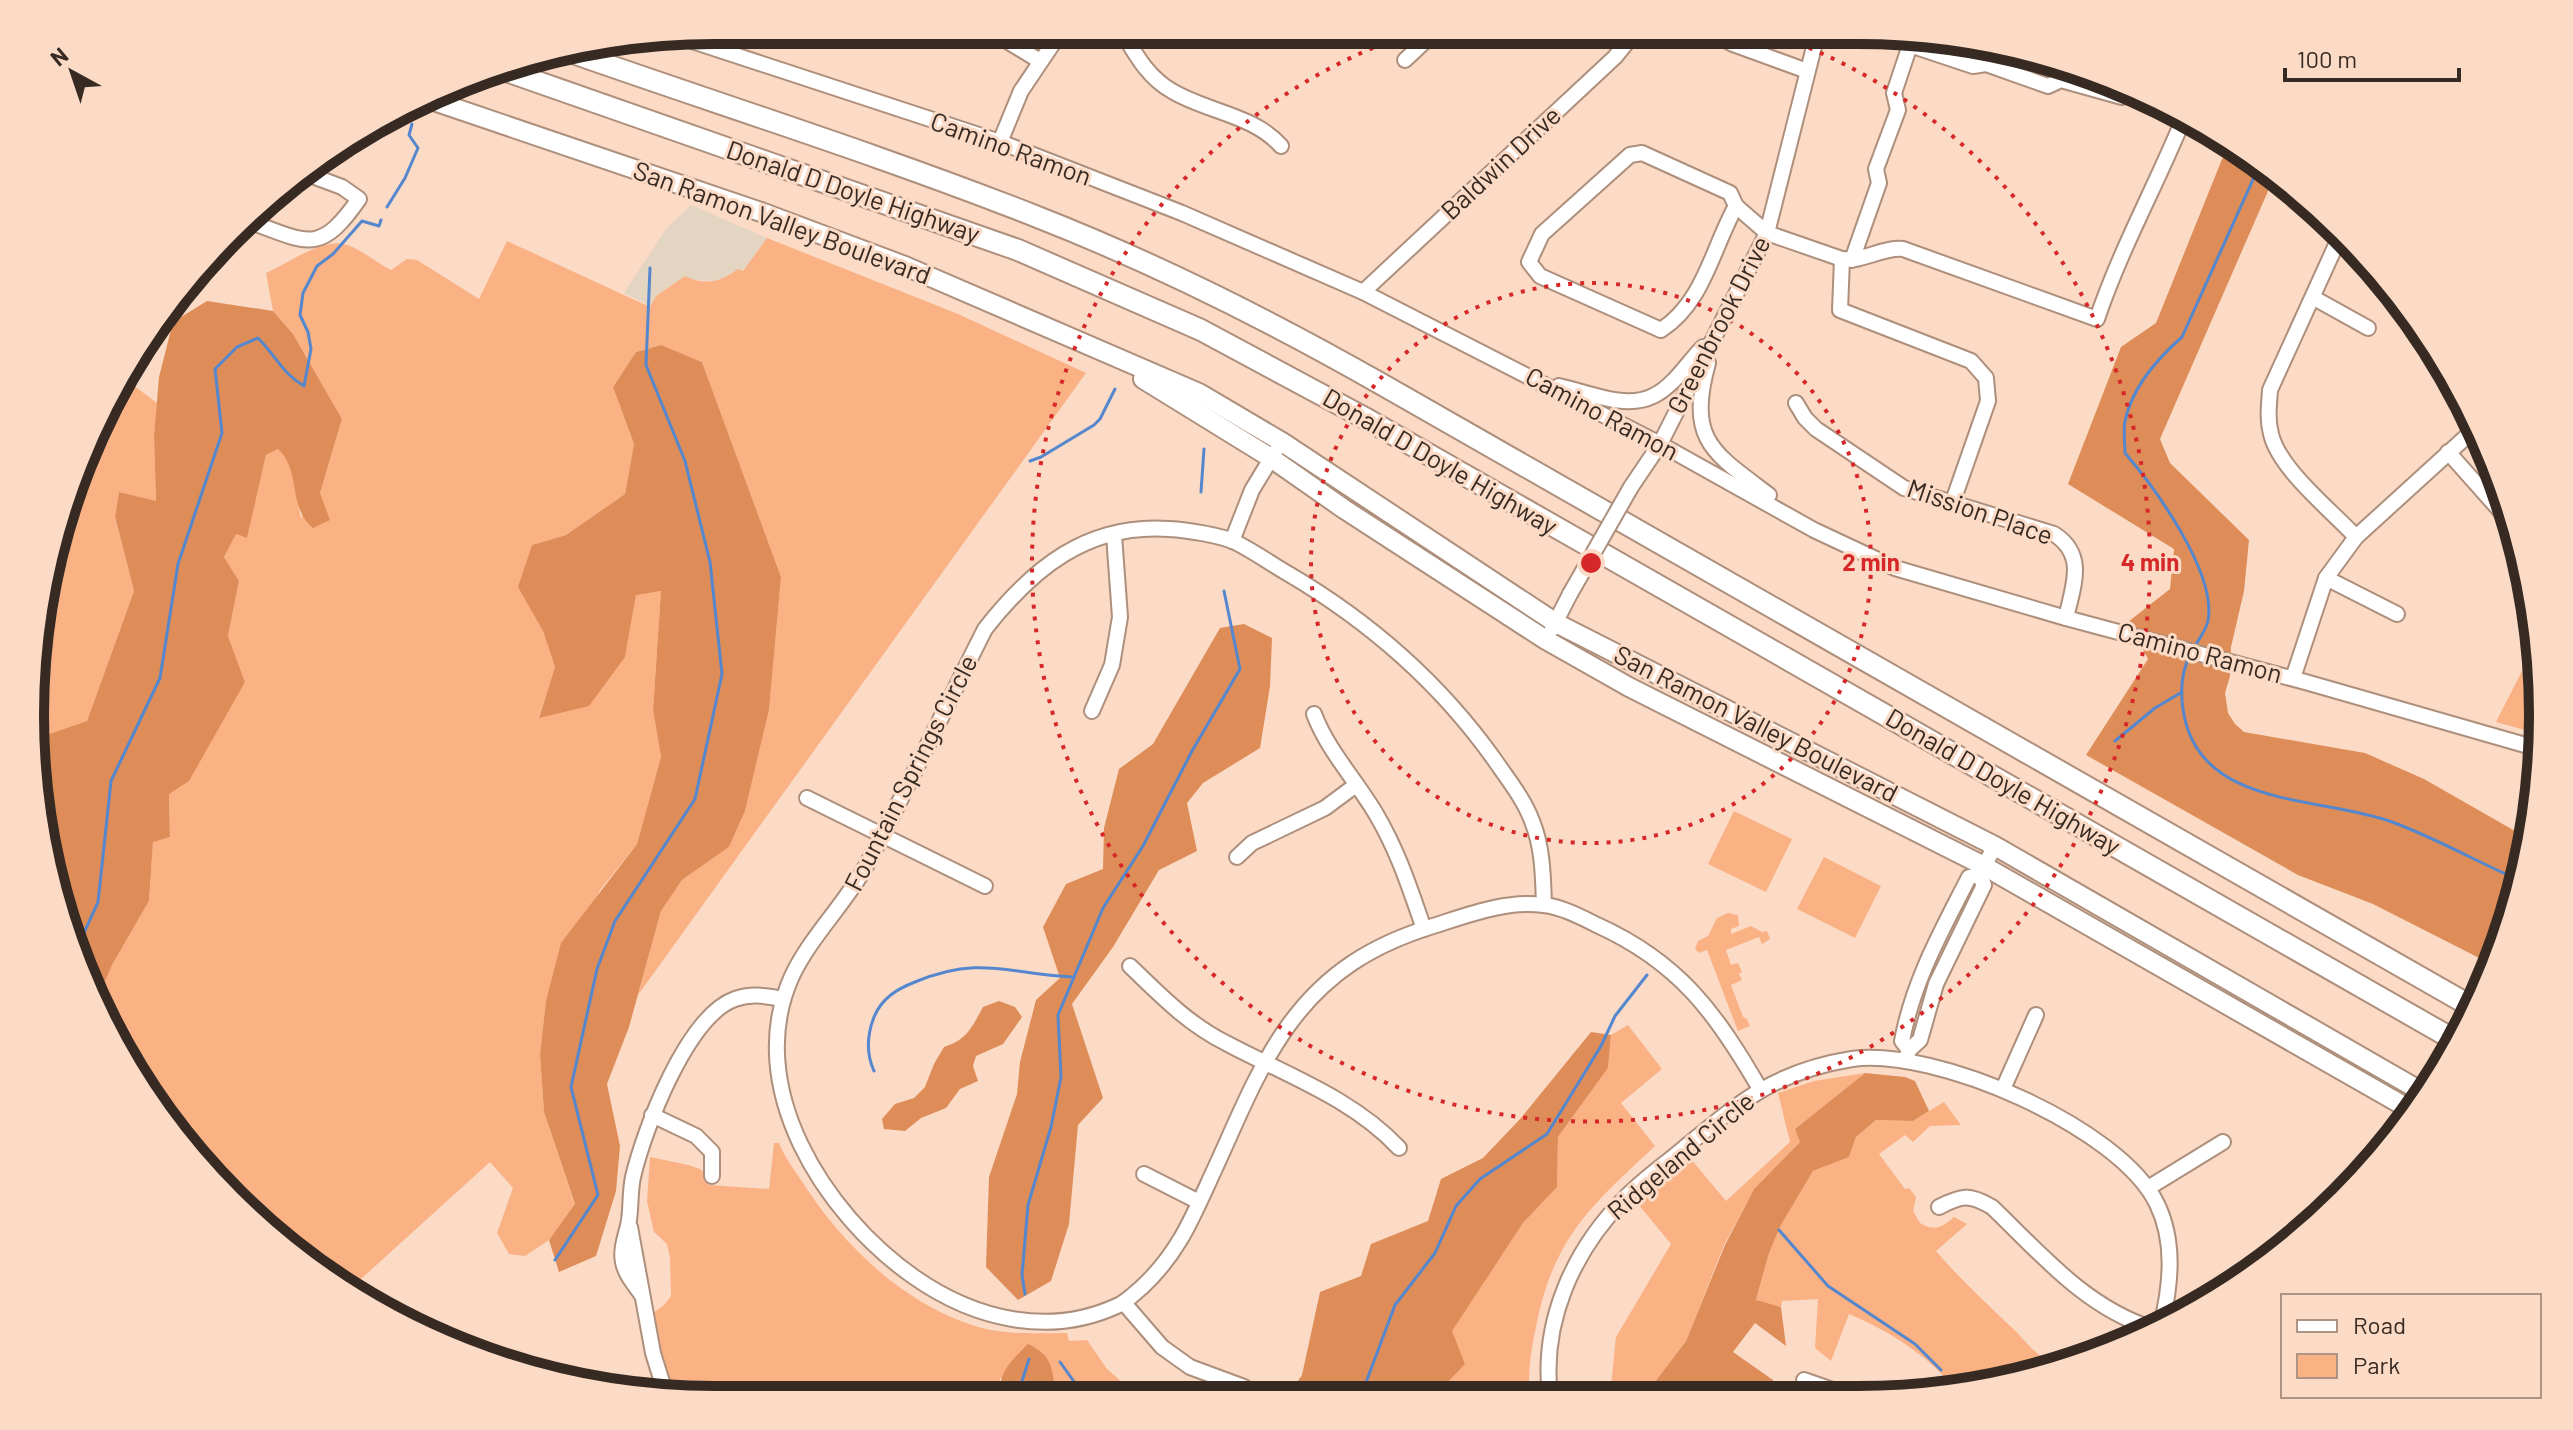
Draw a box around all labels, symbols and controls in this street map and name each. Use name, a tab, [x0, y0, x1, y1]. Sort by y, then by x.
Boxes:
north arrow	[32, 32, 112, 112]
scale bar	[2285, 32, 2459, 82]
text: N	[45, 41, 72, 71]
text: 100 m	[2297, 44, 2357, 73]
street label: Baldwin Drive	[1434, 99, 1566, 225]
street label: Camino Ramon	[927, 104, 1096, 191]
street label: Donald D Doyle Highway	[723, 133, 984, 249]
street label: San Ramon Valley Boulevard	[630, 153, 936, 290]
street label: Greenbrook Drive	[1660, 230, 1776, 418]
street label: Camino Ramon	[1521, 359, 1685, 466]
street label: Donald D Doyle Highway	[1318, 381, 1564, 541]
street label: Mission Place	[1904, 471, 2057, 550]
text: 2 min	[1842, 547, 1900, 576]
text: 4 min	[2121, 547, 2179, 576]
centre of rings	[1577, 549, 1605, 577]
street label: Camino Ramon	[2115, 615, 2286, 688]
street label: San Ramon Valley Boulevard	[1610, 637, 1904, 808]
street label: Fountain Springs Circle	[837, 649, 983, 895]
street label: Donald D Doyle Highway	[1881, 701, 2127, 861]
street label: Ridgeland Circle	[1600, 1084, 1760, 1225]
legend	[2281, 1294, 2541, 1398]
text: Road	[2353, 1310, 2406, 1339]
text: Park	[2353, 1350, 2400, 1379]

